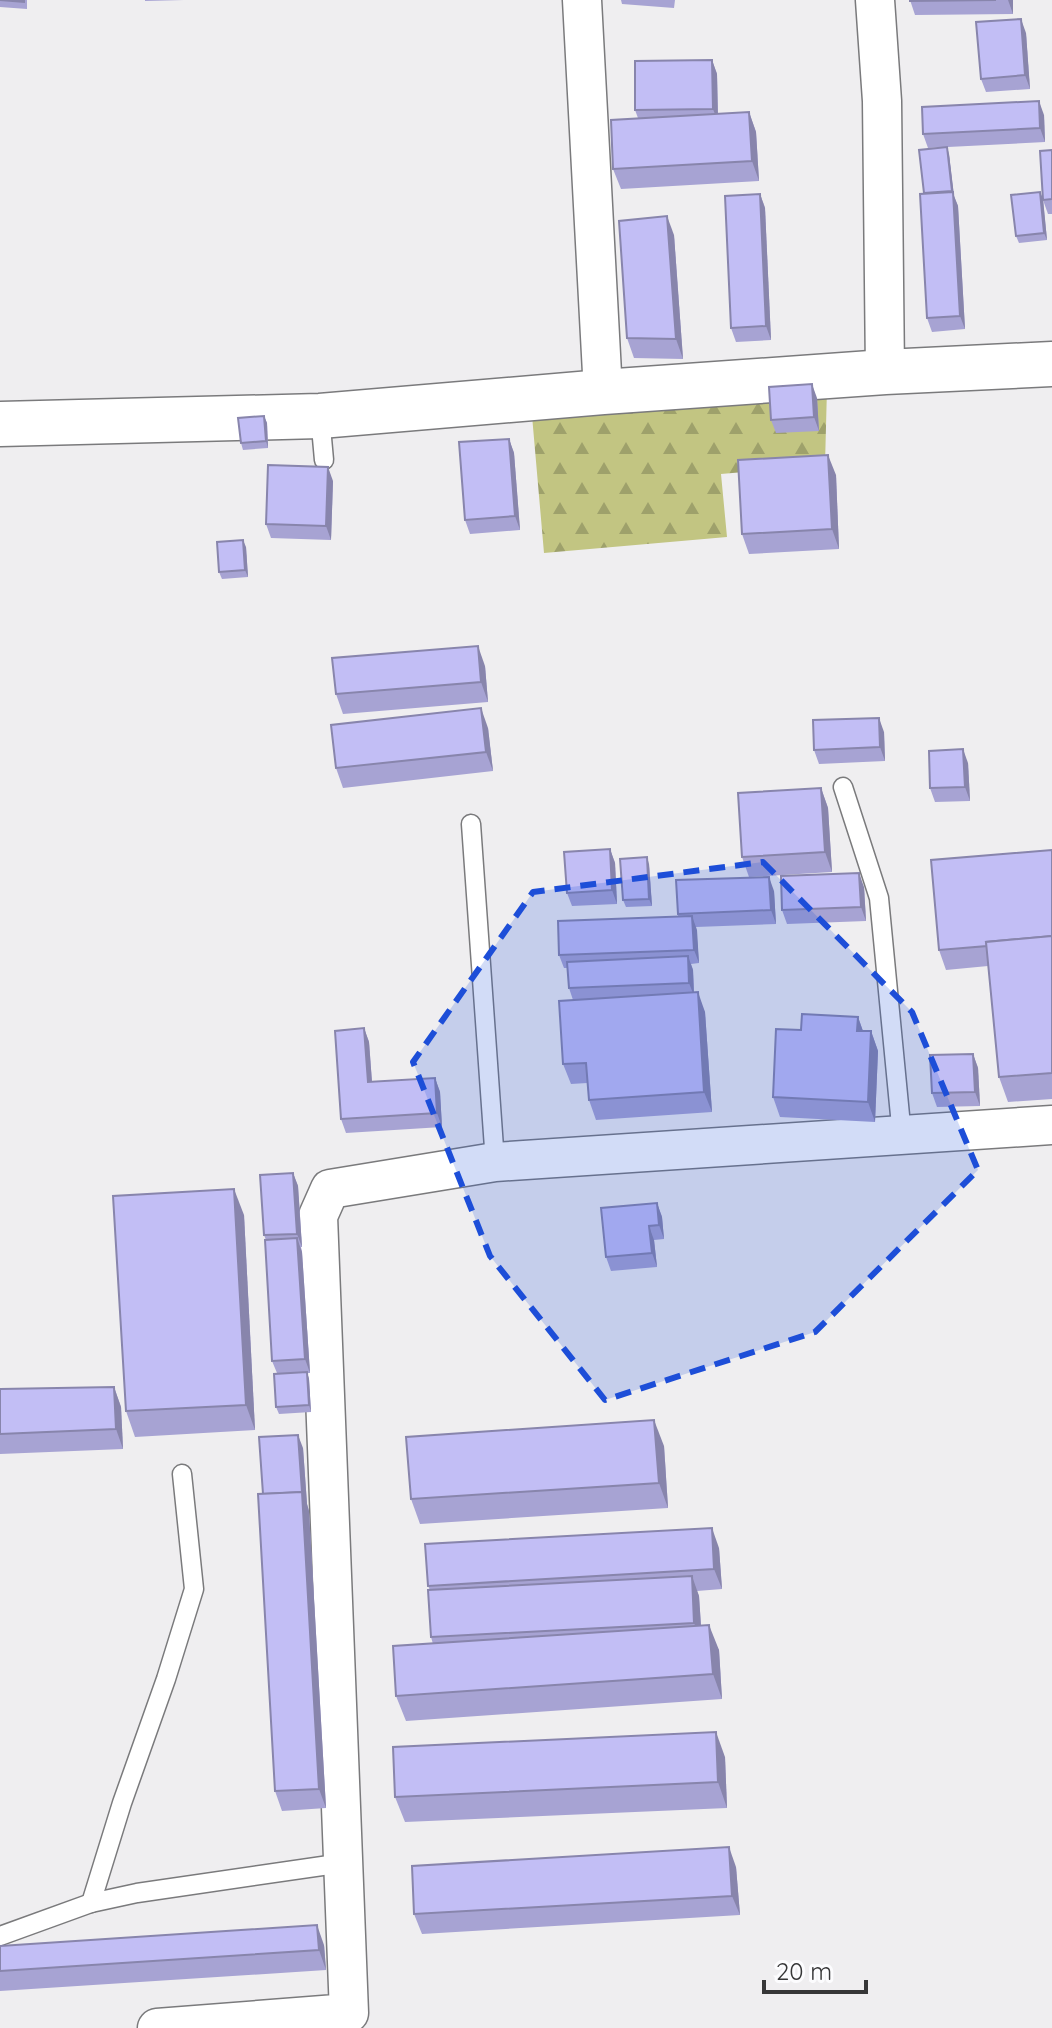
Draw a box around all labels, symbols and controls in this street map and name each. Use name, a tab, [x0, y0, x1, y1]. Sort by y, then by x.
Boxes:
scale bar	[764, 1944, 866, 1994]
text: 20 m	[776, 1956, 832, 1986]

